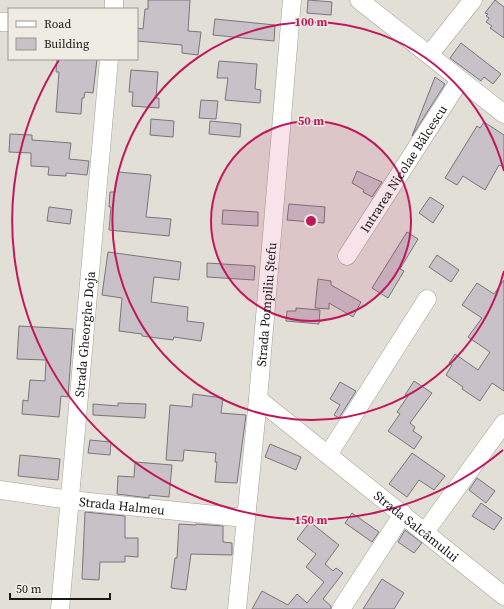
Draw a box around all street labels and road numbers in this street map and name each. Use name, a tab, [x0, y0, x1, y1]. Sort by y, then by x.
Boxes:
street label: Intrarea Nicolae Bălcescu	[356, 101, 451, 236]
street label: Strada Pompiliu Ștefu	[253, 241, 280, 367]
street label: Strada Gheorghe Doja	[71, 270, 99, 398]
street label: Strada Salcâmului	[370, 487, 462, 566]
street label: Strada Halmeu	[78, 493, 166, 519]

